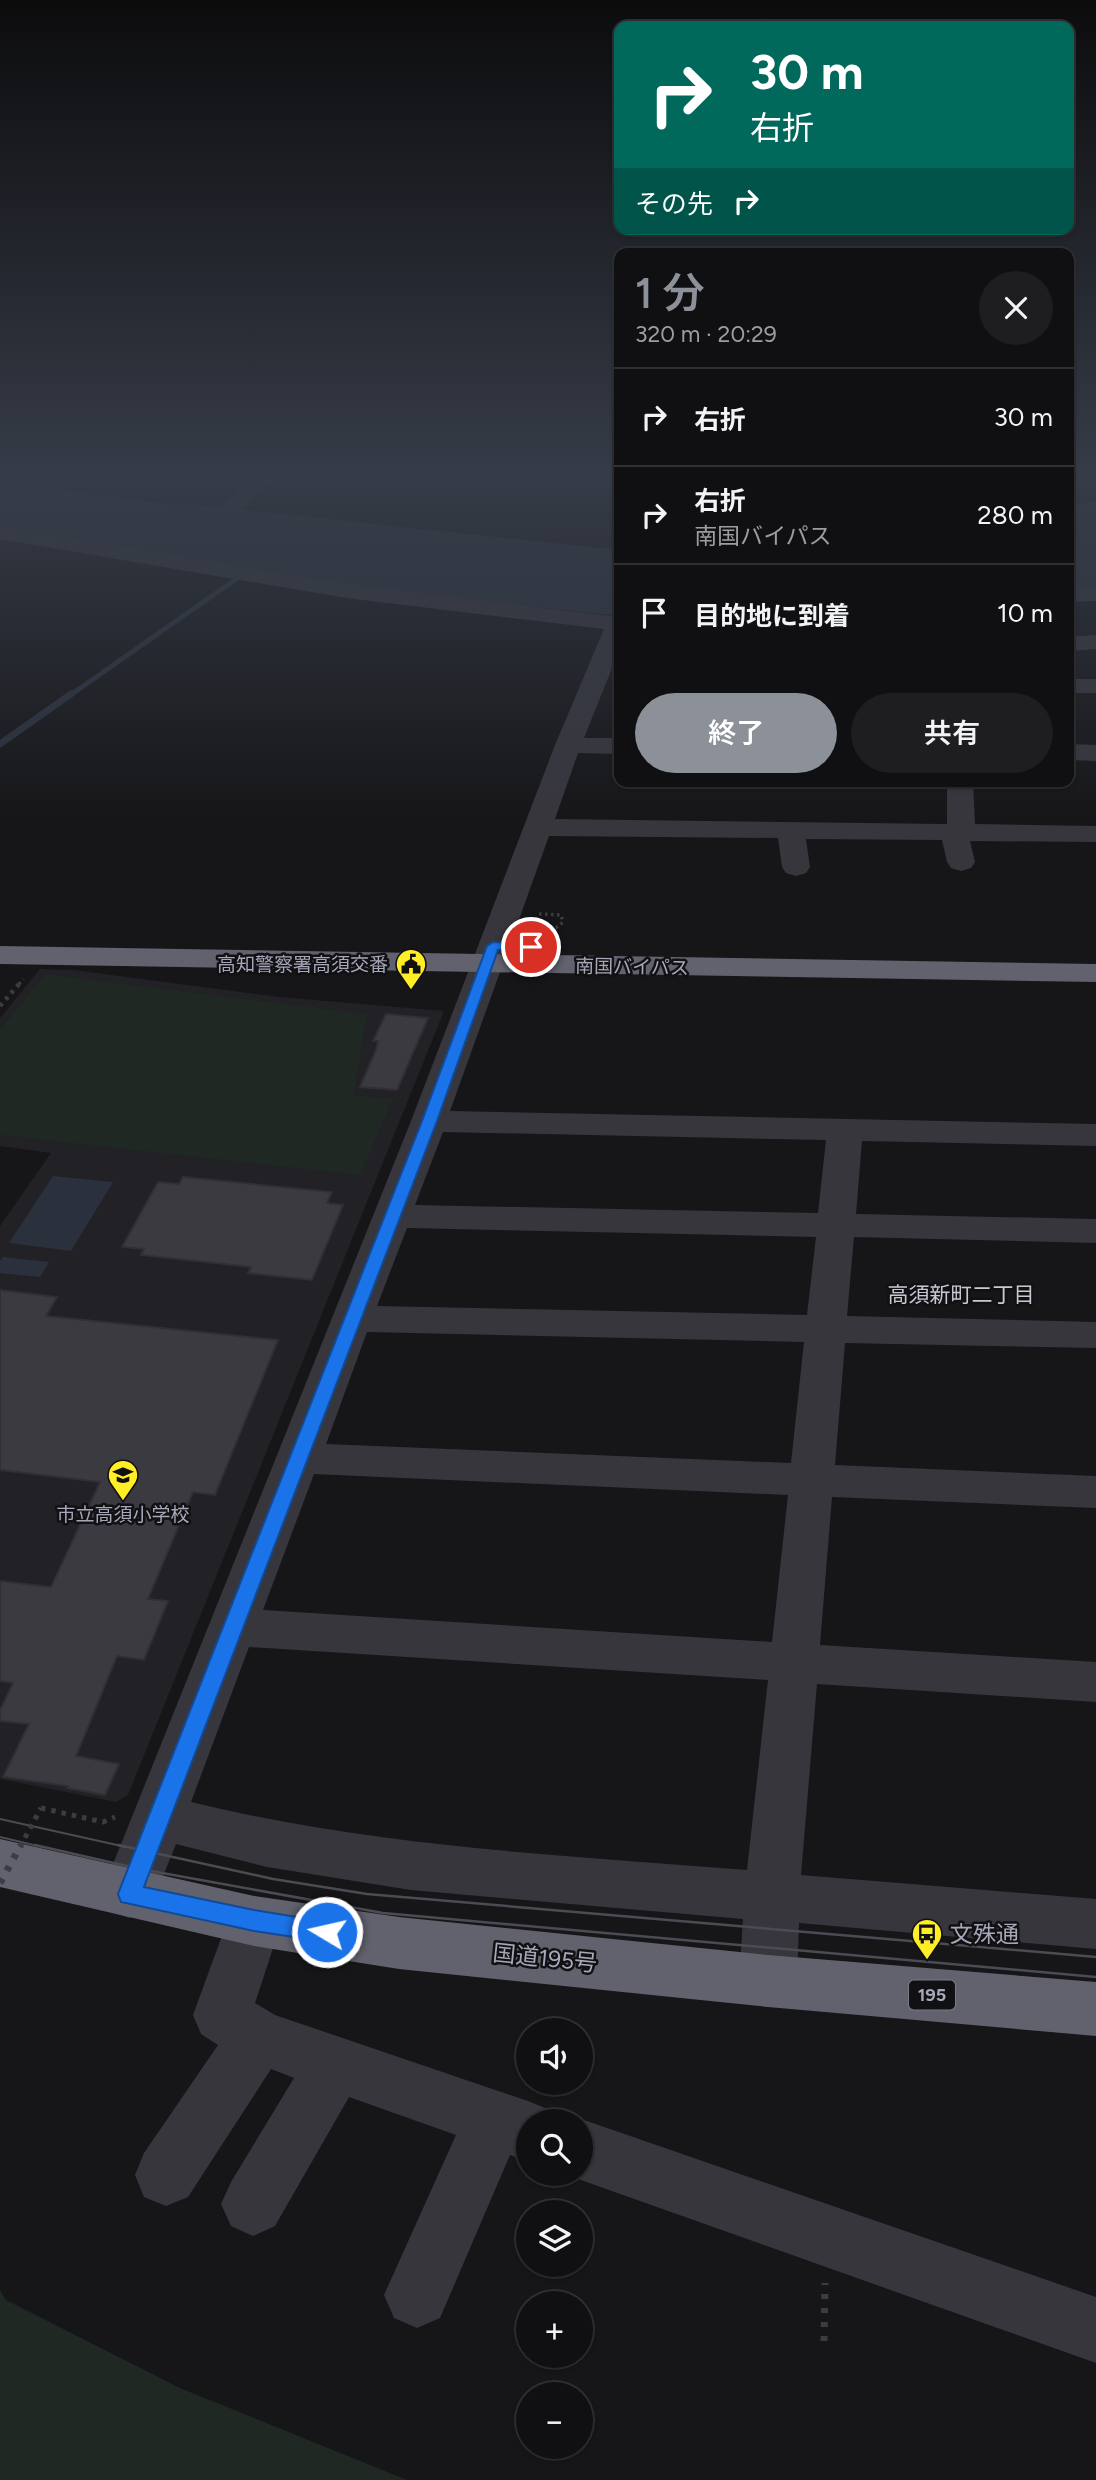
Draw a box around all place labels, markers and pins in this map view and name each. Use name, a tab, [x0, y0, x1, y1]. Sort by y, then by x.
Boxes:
pin	[501, 917, 561, 977]
public building icon: 高知警察署高須交番	[394, 947, 428, 991]
place label: 高知警察署高須交番	[217, 953, 388, 976]
school or university icon: 市立高須小学校	[106, 1458, 140, 1502]
place label: 市立高須小学校	[56, 1503, 190, 1526]
bus stop icon: 文殊通	[910, 1917, 944, 1961]
place label: 文殊通	[950, 1920, 1019, 1948]

